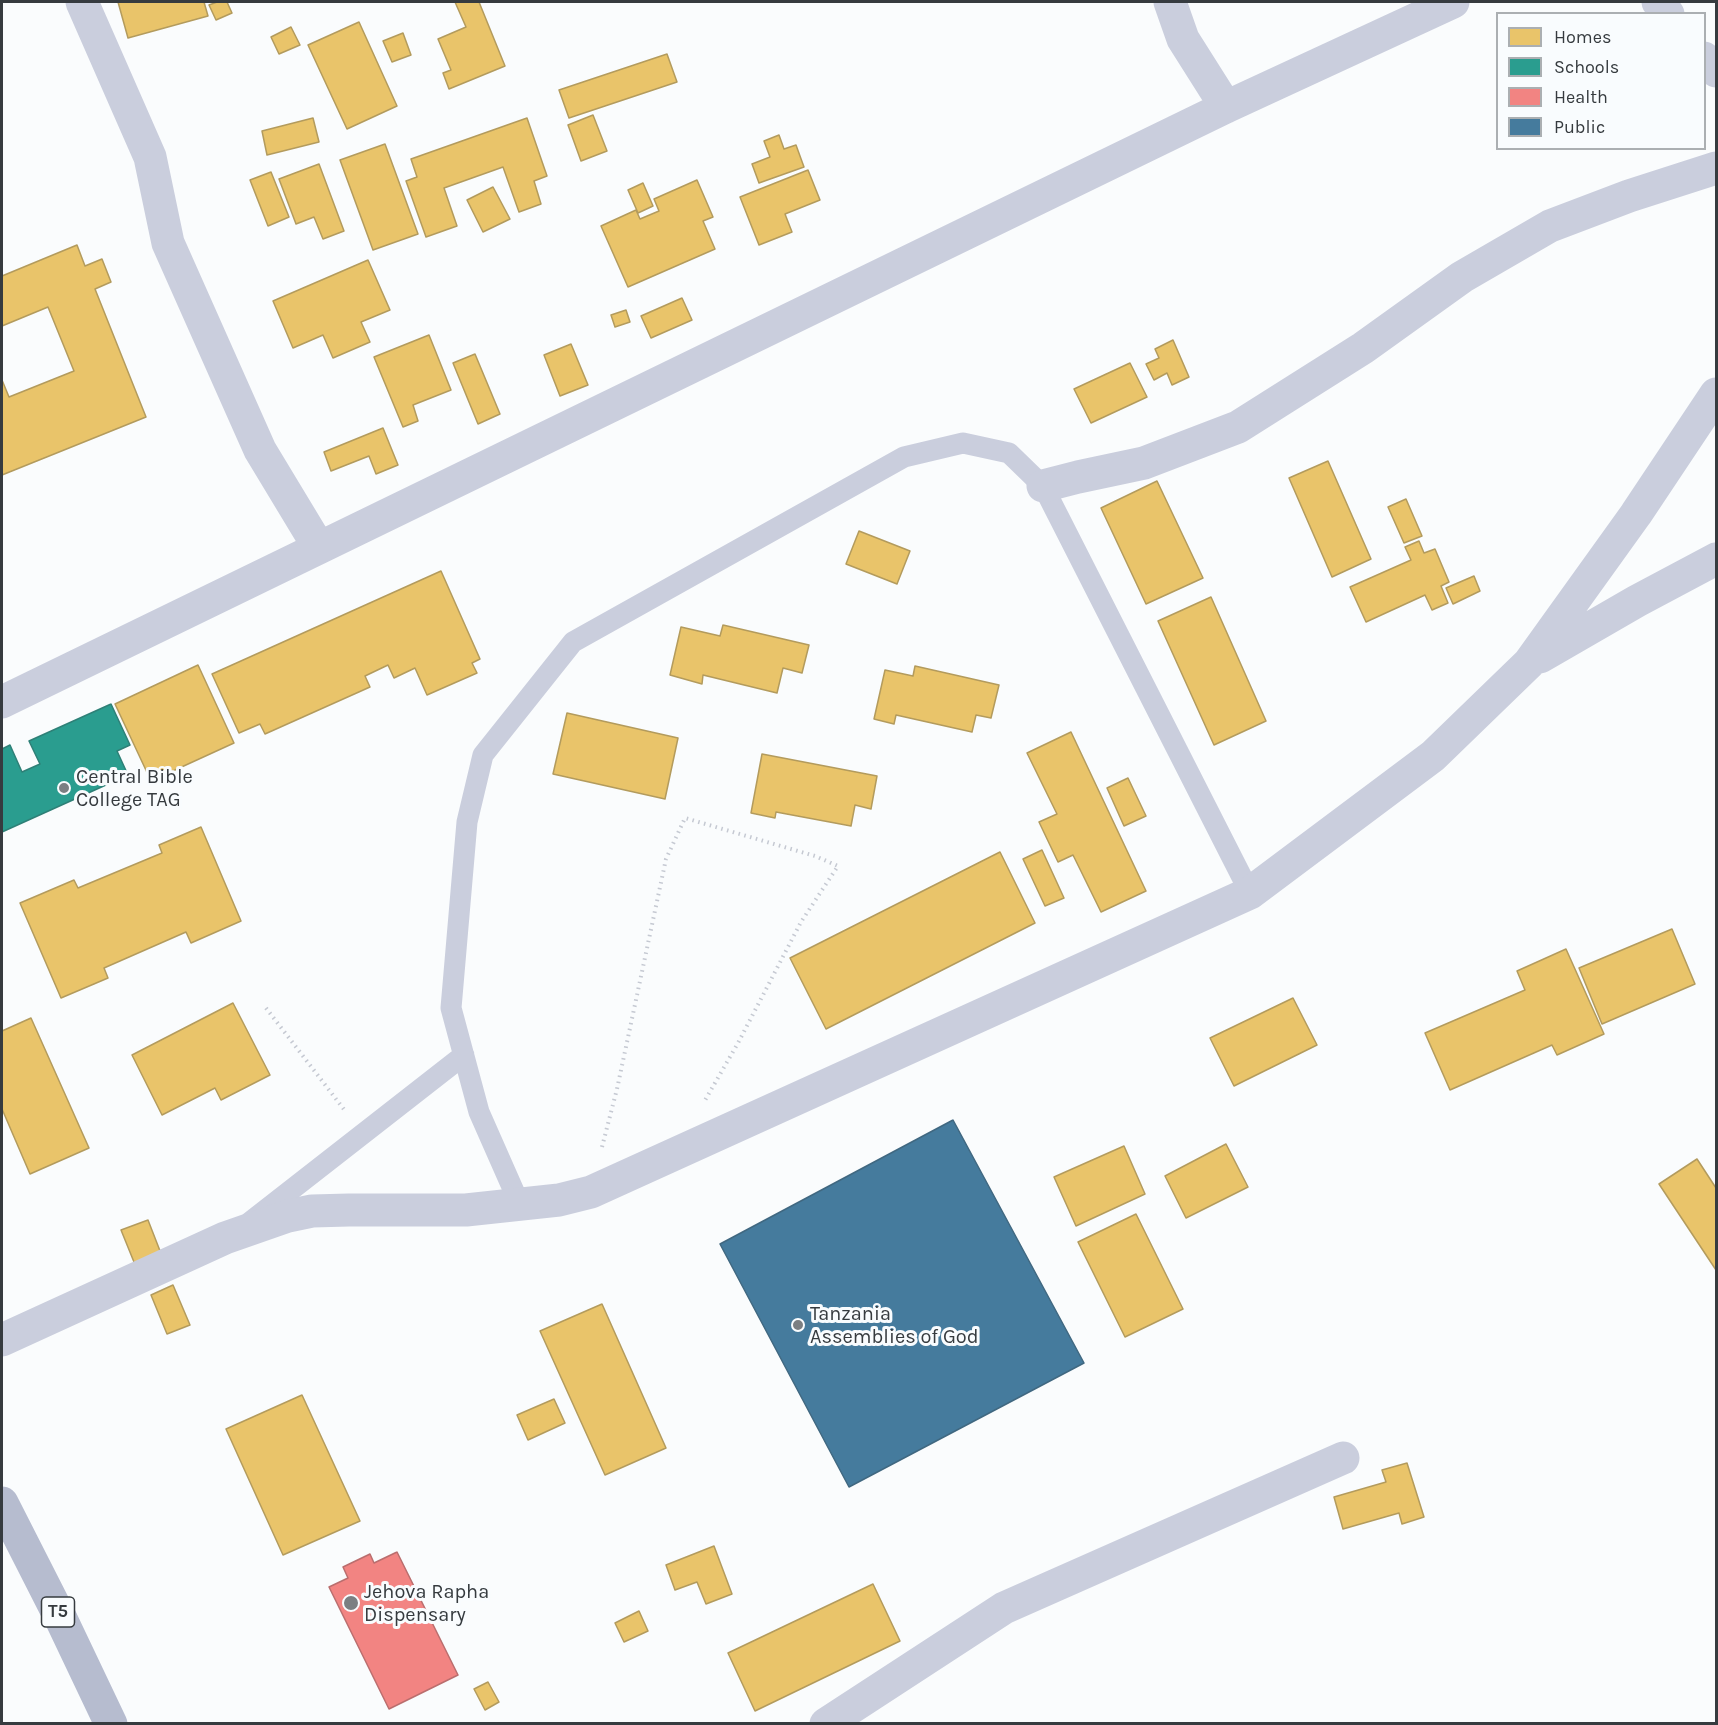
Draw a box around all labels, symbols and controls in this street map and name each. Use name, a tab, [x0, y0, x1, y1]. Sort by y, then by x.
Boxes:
legend	[1496, 12, 1706, 150]
text: Homes	[1554, 26, 1611, 48]
text: Schools	[1554, 56, 1619, 78]
text: Health	[1554, 86, 1608, 108]
text: Public	[1554, 116, 1605, 138]
place label: Central Bible College TAG	[76, 765, 193, 812]
marker: Central Bible College TAG	[57, 781, 71, 795]
place label: Tanzania Assemblies of God	[810, 1302, 979, 1349]
marker: Tanzania Assemblies of God	[791, 1318, 805, 1332]
place label: Jehova Rapha Dispensary	[364, 1580, 489, 1627]
marker: Jehova Rapha Dispensary	[342, 1594, 360, 1612]
road number: T5	[42, 1597, 74, 1627]

